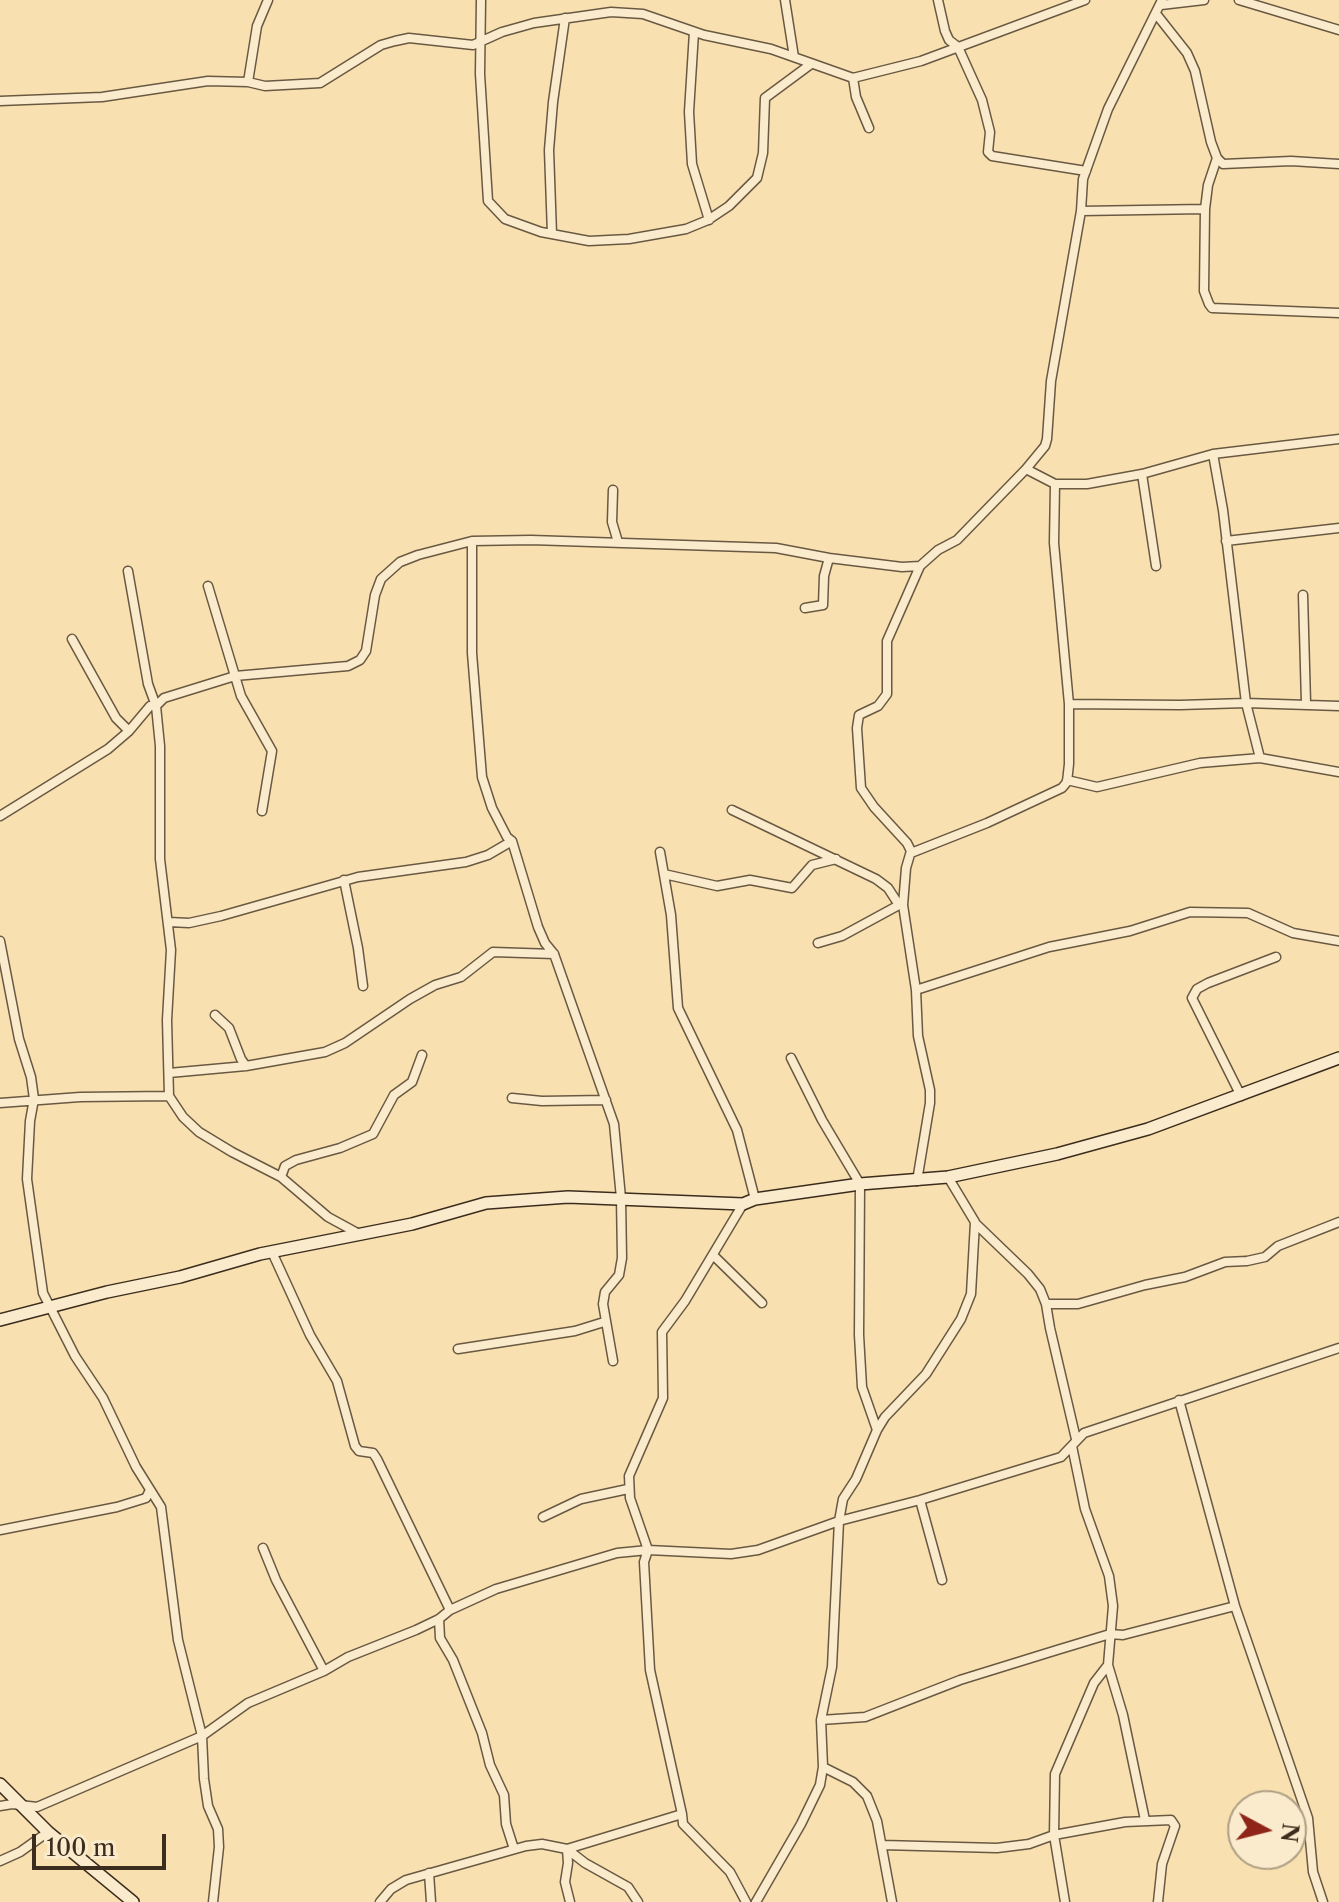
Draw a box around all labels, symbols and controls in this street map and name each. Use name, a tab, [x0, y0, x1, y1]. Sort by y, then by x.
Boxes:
north arrow	[1227, 1790, 1307, 1870]
scale bar	[36, 1818, 170, 1868]
text: N	[1275, 1822, 1304, 1844]
text: 100 m	[46, 1833, 115, 1862]

